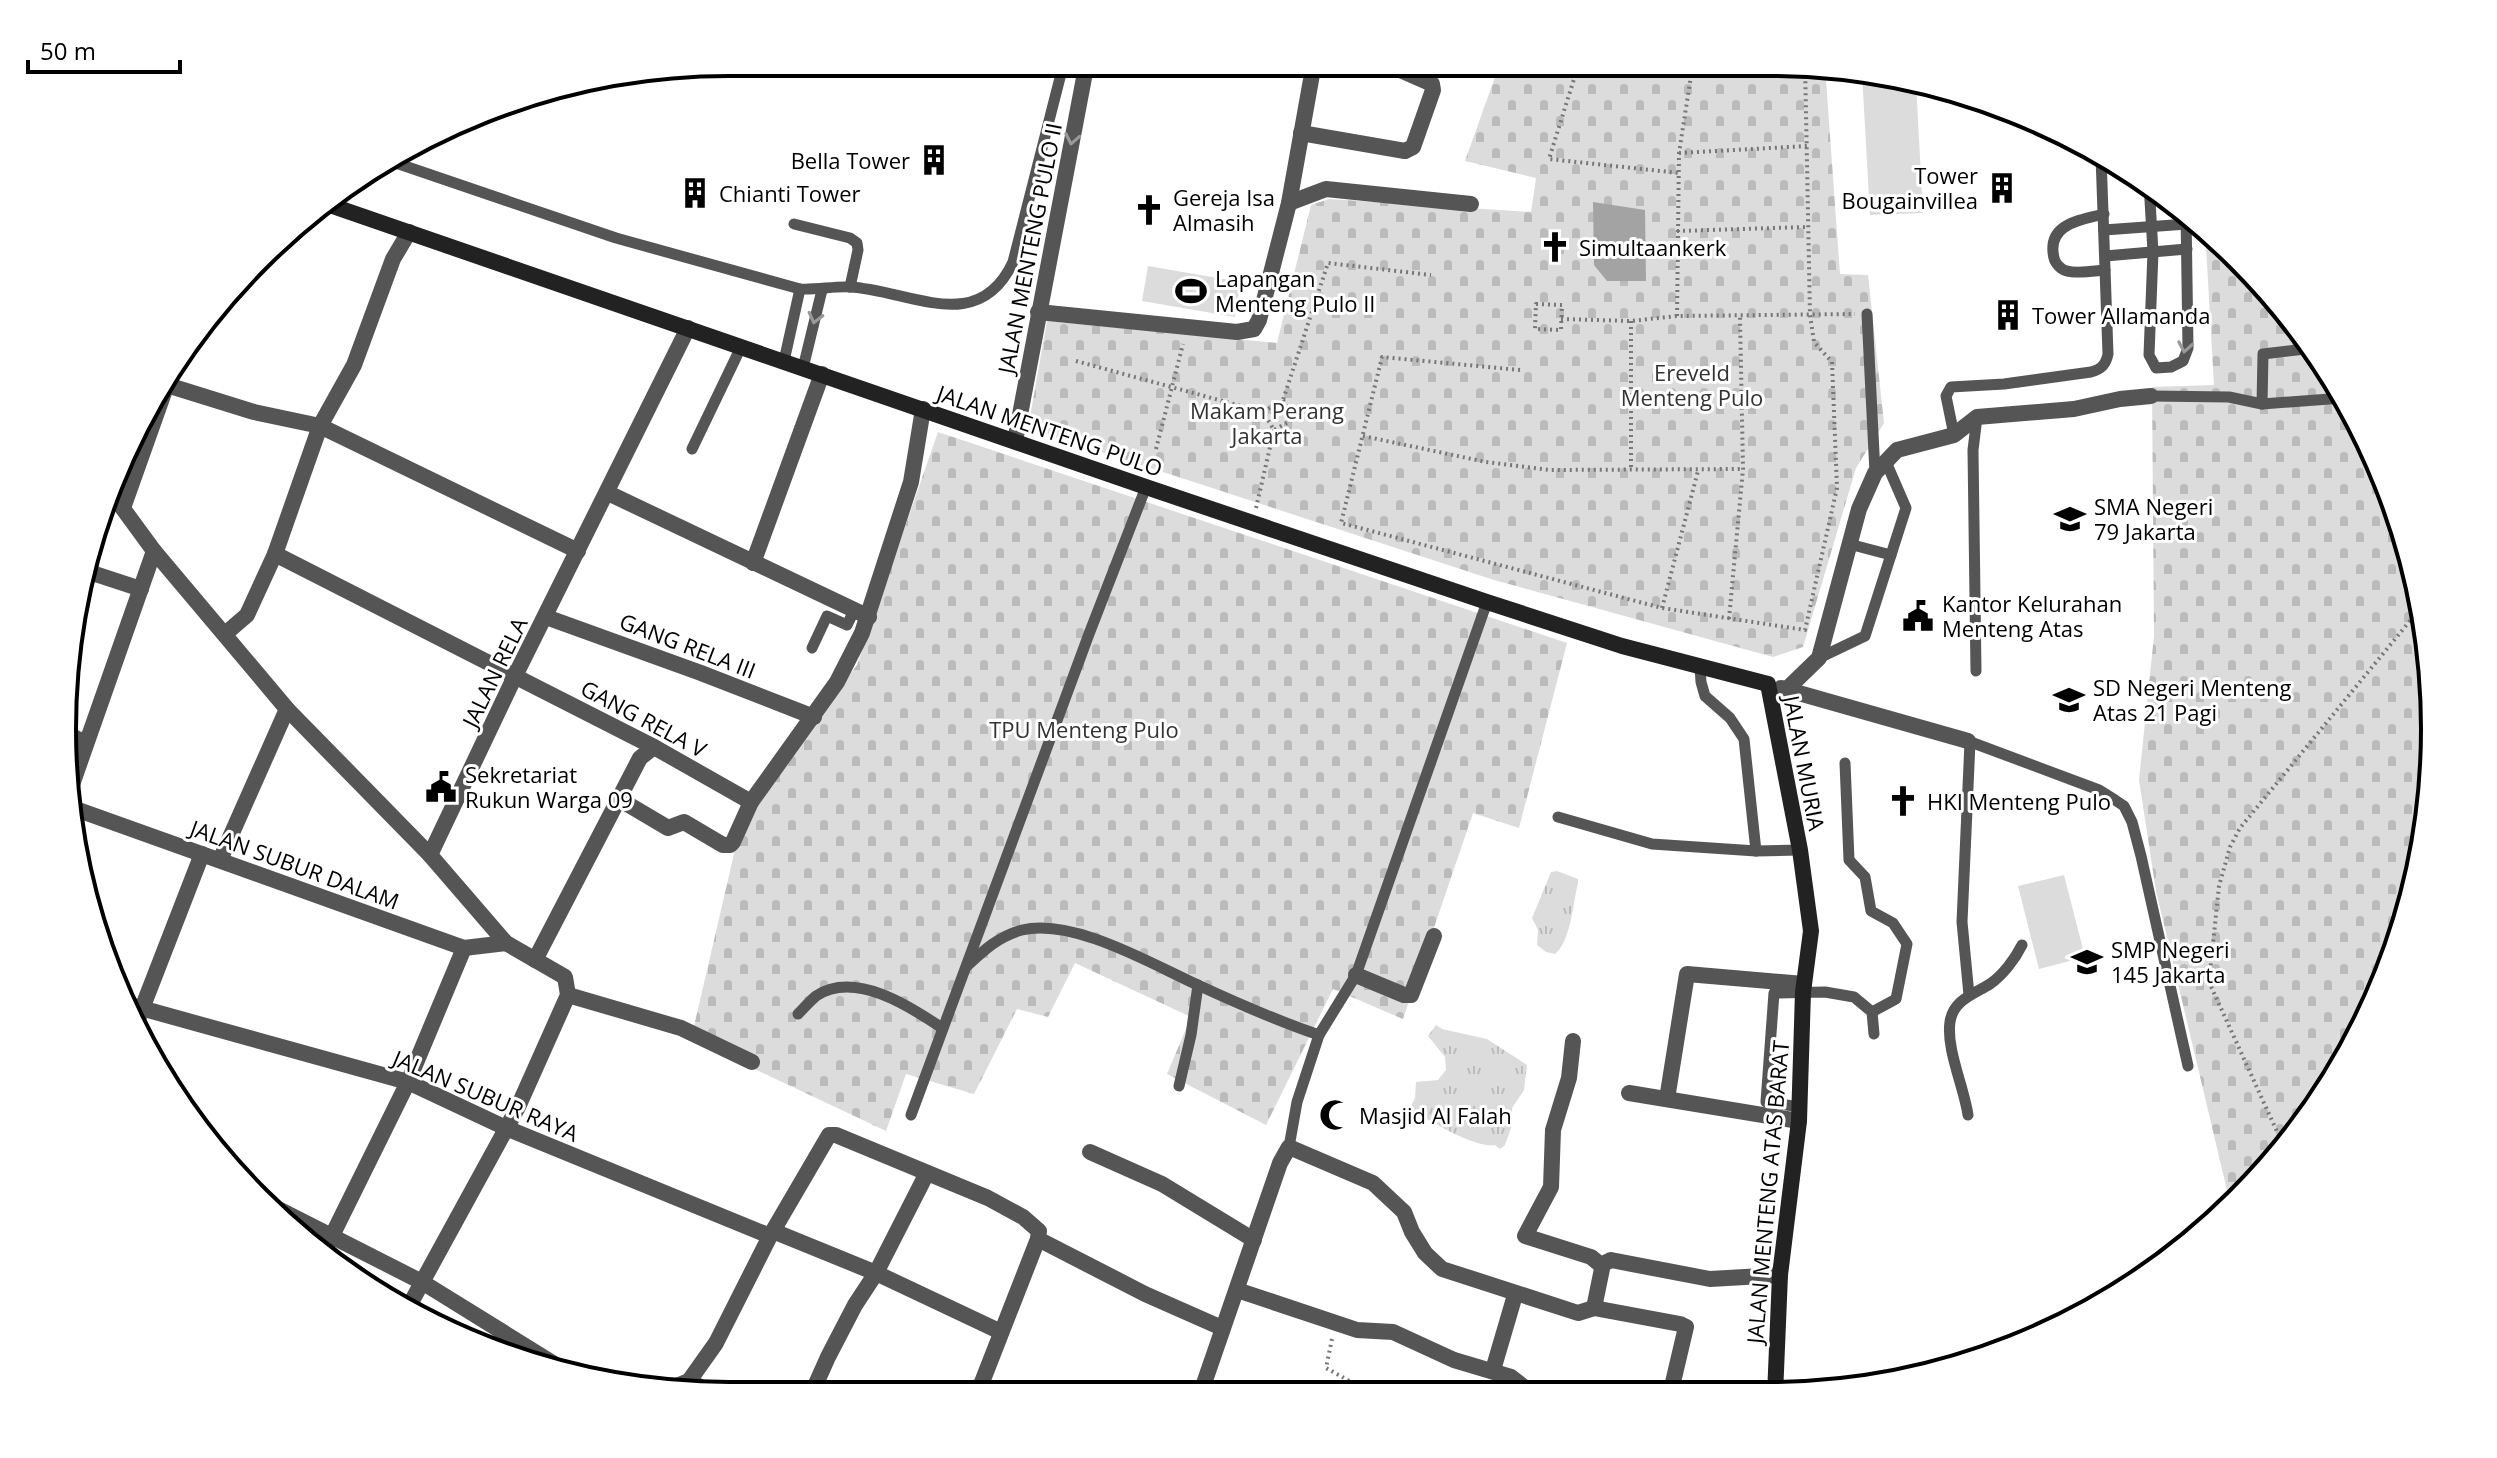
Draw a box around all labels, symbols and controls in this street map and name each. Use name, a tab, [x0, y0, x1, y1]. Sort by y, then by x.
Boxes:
scale bar	[28, 24, 180, 74]
text: 50 m	[40, 34, 96, 67]
street label: JALAN MENTENG PULO II	[990, 120, 1068, 378]
one-way arrow	[1065, 132, 1082, 146]
building icon: Bella Tower	[917, 143, 951, 177]
place label: Bella Tower	[791, 145, 910, 175]
place label: Tower Bougainvillea	[1842, 160, 1978, 215]
building icon: Tower Bougainvillea	[1985, 171, 2019, 205]
building icon: Chianti Tower	[678, 176, 712, 210]
place label: Chianti Tower	[719, 178, 860, 208]
place label: Gereja Isa Almasih	[1173, 182, 1275, 237]
church icon: Gereja Isa Almasih	[1132, 193, 1166, 227]
church icon: Simultaankerk	[1538, 230, 1572, 264]
place label: Simultaankerk	[1579, 232, 1727, 262]
place label: Lapangan Menteng Pulo II	[1215, 263, 1376, 318]
sports icon: Lapangan Menteng Pulo II	[1174, 274, 1208, 308]
building icon: Tower Allamanda	[1991, 298, 2025, 332]
place label: Tower Allamanda	[2032, 300, 2210, 330]
one-way arrow	[808, 311, 825, 325]
one-way arrow	[2178, 340, 2195, 353]
park label: Ereveld Menteng Pulo	[1621, 357, 1763, 412]
street label: JALAN MENTENG PULO	[931, 377, 1167, 483]
park label: Makam Perang Jakarta	[1190, 395, 1344, 450]
place label: SMA Negeri 79 Jakarta	[2094, 491, 2213, 546]
school or university icon: SMA Negeri 79 Jakarta	[2053, 502, 2087, 536]
place label: Kantor Kelurahan Menteng Atas	[1942, 588, 2122, 643]
public building icon: Kantor Kelurahan Menteng Atas	[1901, 599, 1935, 633]
street label: GANG RELA III	[616, 605, 760, 685]
street label: JALAN RELA	[454, 612, 534, 734]
street label: GANG RELA V	[576, 672, 713, 764]
place label: SD Negeri Menteng Atas 21 Pagi	[2093, 672, 2292, 727]
school or university icon: SD Negeri Menteng Atas 21 Pagi	[2052, 683, 2086, 717]
street label: JALAN MURIA	[1777, 691, 1833, 833]
park label: TPU Menteng Pulo	[989, 714, 1179, 744]
place label: Sekretariat Rukun Warga 09	[465, 759, 633, 814]
public building icon: Sekretariat Rukun Warga 09	[424, 770, 458, 804]
church icon: HKI Menteng Pulo	[1886, 784, 1920, 818]
place label: HKI Menteng Pulo	[1927, 786, 2111, 816]
street label: JALAN SUBUR DALAM	[185, 812, 404, 916]
place label: SMP Negeri 145 Jakarta	[2111, 934, 2230, 989]
school or university icon: SMP Negeri 145 Jakarta	[2070, 945, 2104, 979]
street label: JALAN MENTENG ATAS BARAT	[1739, 1039, 1795, 1347]
street label: JALAN SUBUR RAYA	[387, 1042, 583, 1148]
mosque icon: Masjid Al Falah	[1318, 1098, 1352, 1132]
place label: Masjid Al Falah	[1359, 1100, 1512, 1130]

